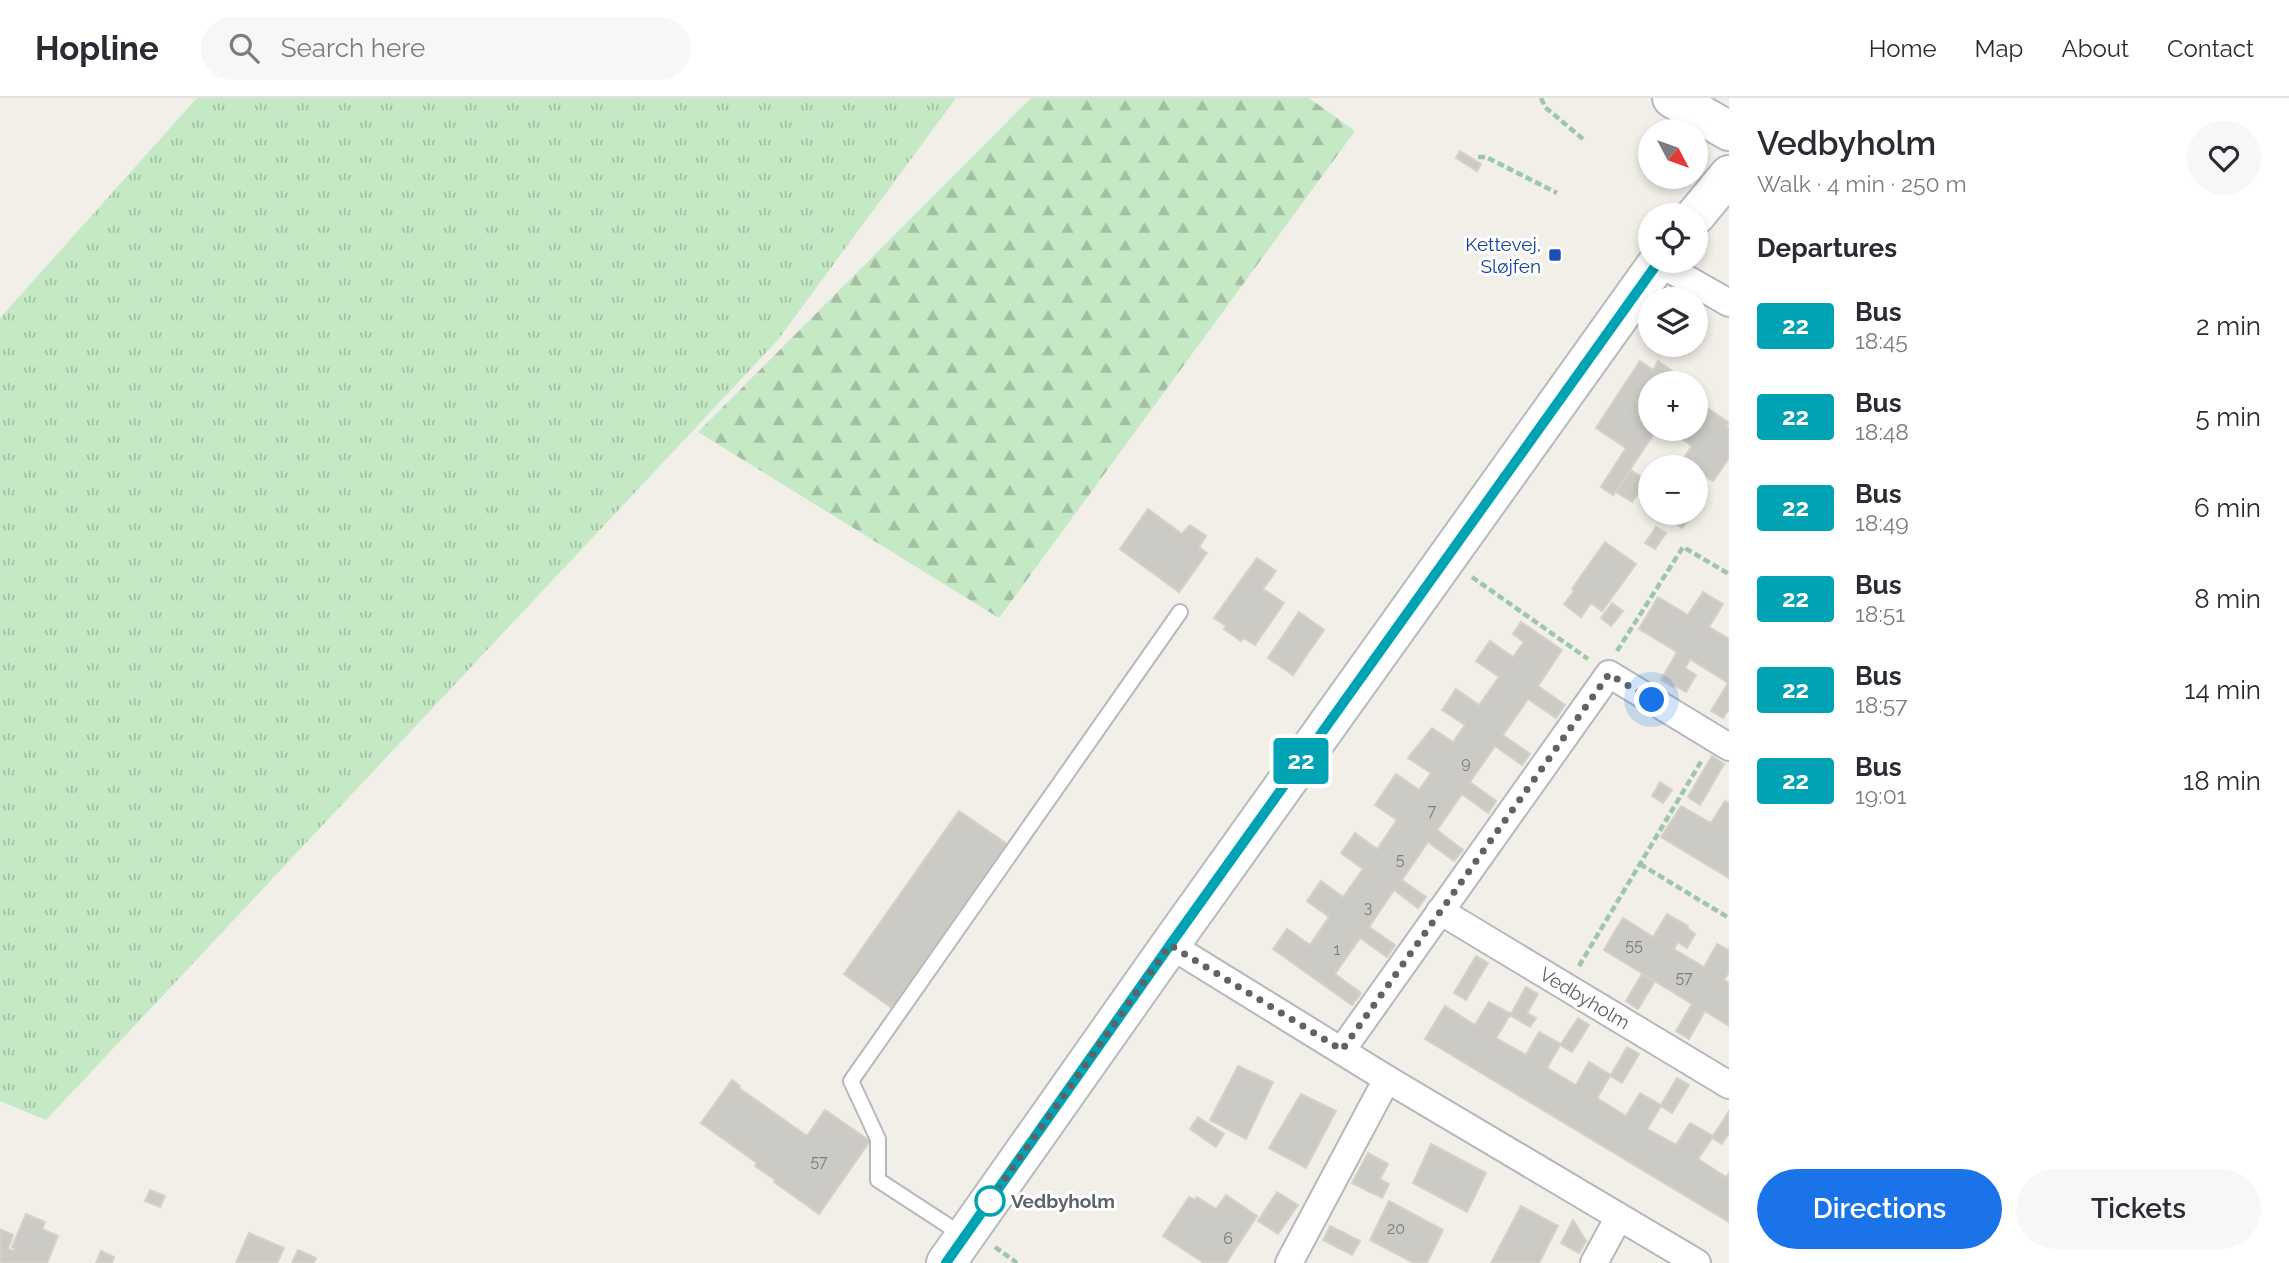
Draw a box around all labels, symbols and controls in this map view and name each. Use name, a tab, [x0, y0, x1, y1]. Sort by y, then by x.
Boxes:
search box	[201, 17, 691, 80]
text: Hopline	[35, 29, 159, 68]
icon: search	[225, 29, 263, 67]
text: Search here	[281, 33, 425, 63]
text: Home	[1869, 34, 1937, 63]
text: Map	[1975, 34, 2023, 63]
text: About	[2061, 34, 2129, 63]
text: Contact	[2167, 34, 2254, 63]
north arrow	[1638, 119, 1708, 189]
map controls	[1638, 119, 1708, 525]
button: heart	[2187, 121, 2261, 195]
text: Vedbyholm	[1757, 124, 1936, 163]
text: Walk · 4 min · 250 m	[1757, 170, 1967, 197]
button: locate	[1638, 203, 1708, 273]
place label: Kettevej, Sløjfen	[1465, 233, 1541, 277]
text: Departures	[1757, 233, 1897, 263]
marker: Kettevej, Sløjfen	[1547, 247, 1563, 263]
button: layers	[1638, 287, 1708, 357]
text: Bus	[1855, 297, 1902, 327]
text: 22	[1782, 311, 1809, 340]
text: 2 min	[2196, 311, 2261, 341]
text: 18:45	[1855, 327, 1908, 354]
button: +	[1638, 371, 1708, 441]
text: Bus	[1855, 388, 1902, 418]
text: 22	[1782, 402, 1809, 431]
text: 5 min	[2195, 402, 2261, 432]
text: 18:48	[1855, 418, 1909, 445]
button: −	[1638, 455, 1708, 525]
text: Bus	[1855, 479, 1902, 509]
text: 22	[1782, 493, 1809, 522]
text: 6 min	[2194, 493, 2261, 523]
text: 18:49	[1855, 509, 1909, 536]
text: Bus	[1855, 570, 1902, 600]
text: 22	[1782, 584, 1809, 613]
text: 8 min	[2194, 584, 2261, 614]
text: 18:51	[1855, 600, 1905, 627]
text: Bus	[1855, 661, 1902, 691]
text: 22	[1782, 675, 1809, 704]
text: 14 min	[2184, 675, 2261, 705]
your location	[1634, 682, 1669, 717]
text: 18:57	[1855, 691, 1908, 718]
line badge: 22	[1270, 738, 1332, 784]
text: 22	[1287, 746, 1315, 775]
text: Bus	[1855, 752, 1902, 782]
house number: 9	[1461, 753, 1471, 772]
text: 22	[1782, 766, 1809, 795]
text: 18 min	[2183, 766, 2261, 796]
text: 19:01	[1855, 782, 1907, 809]
house number: 7	[1428, 801, 1437, 820]
house number: 5	[1396, 850, 1405, 869]
house number: 3	[1364, 898, 1372, 917]
house number: 55	[1625, 936, 1643, 955]
house number: 1	[1334, 940, 1341, 959]
street label: Vedbyholm	[1536, 962, 1634, 1034]
house number: 57	[1675, 968, 1693, 987]
house number: 57	[810, 1152, 828, 1171]
button: Directions	[1757, 1169, 2002, 1249]
button: Tickets	[2016, 1169, 2261, 1249]
marker: Vedbyholm	[975, 1186, 1005, 1216]
place label: Vedbyholm	[1011, 1190, 1115, 1212]
house number: 20	[1387, 1219, 1405, 1238]
house number: 6	[1223, 1229, 1233, 1248]

